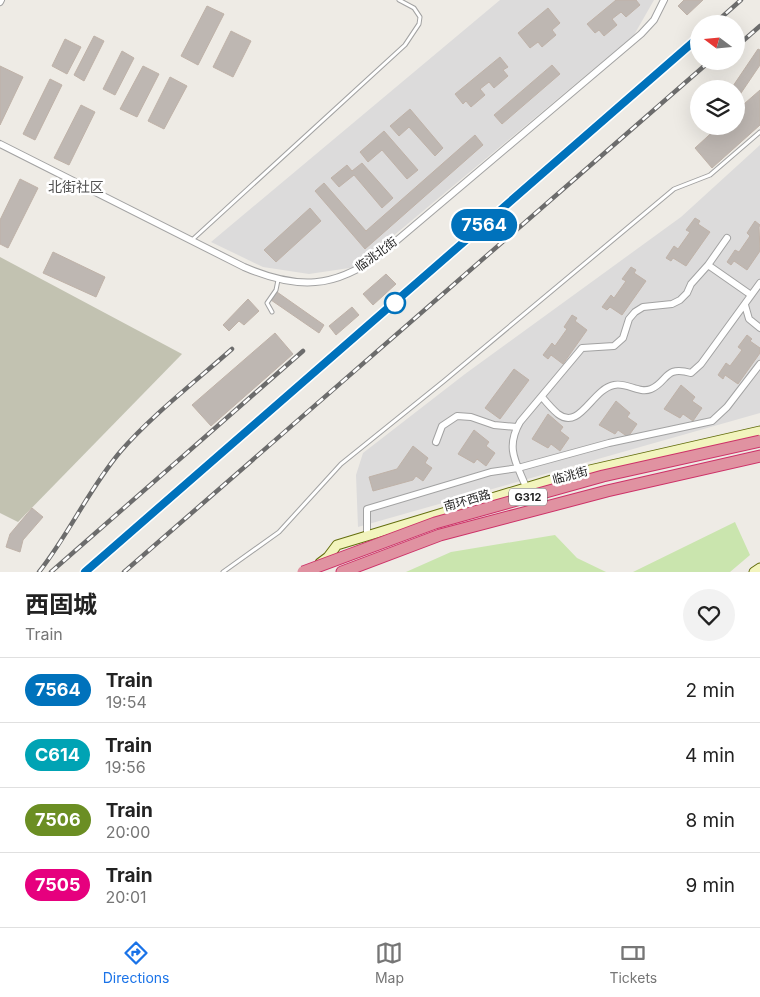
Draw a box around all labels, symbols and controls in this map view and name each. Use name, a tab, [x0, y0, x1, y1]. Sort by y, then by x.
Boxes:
north arrow	[690, 15, 745, 70]
map controls	[690, 15, 745, 135]
button: layers	[690, 80, 745, 135]
district label: 北街社区	[48, 178, 104, 195]
line badge: 7564	[449, 209, 519, 241]
text: 7564	[461, 214, 507, 235]
street label: 临洮北街	[352, 234, 400, 274]
unlabelled marker	[384, 292, 406, 314]
street label: 临洮街	[551, 463, 589, 487]
street label: 南环西路	[442, 486, 492, 514]
road number: G312	[509, 488, 547, 506]
button: heart	[683, 589, 735, 641]
text: 西固城	[25, 590, 97, 619]
text: Train	[25, 624, 63, 644]
text: Train	[106, 669, 153, 692]
text: 7564	[35, 679, 81, 700]
text: 2 min	[686, 679, 735, 702]
text: 19:54	[106, 692, 147, 712]
text: Train	[105, 734, 152, 757]
text: C614	[35, 744, 80, 765]
text: 4 min	[685, 744, 735, 767]
text: 19:56	[105, 757, 146, 777]
text: Train	[106, 799, 153, 822]
text: 7506	[35, 809, 81, 830]
text: 8 min	[685, 809, 735, 832]
text: 20:00	[106, 822, 150, 842]
text: Train	[105, 864, 153, 887]
text: 7505	[35, 874, 80, 895]
text: 9 min	[685, 874, 735, 897]
text: 20:01	[105, 887, 147, 907]
tab: Directions	[103, 939, 169, 986]
tab: Map	[375, 939, 404, 986]
tab: Tickets	[609, 939, 657, 986]

